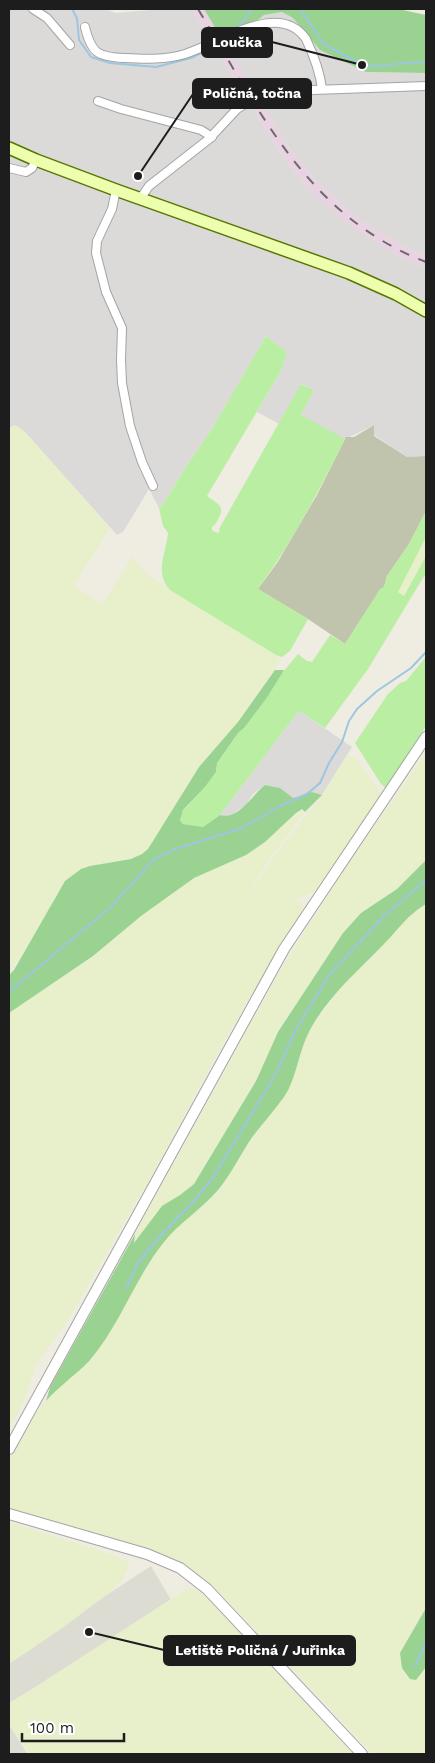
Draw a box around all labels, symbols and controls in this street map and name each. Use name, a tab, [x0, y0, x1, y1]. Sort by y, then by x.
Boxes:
callout: Loučka	[202, 28, 272, 57]
text: Loučka	[212, 34, 263, 50]
callout: Poličná, točna	[193, 79, 311, 108]
text: Poličná, točna	[203, 85, 302, 101]
callout: Letiště Poličná / Juřinka	[164, 1636, 355, 1665]
text: Letiště Poličná / Juřinka	[175, 1642, 346, 1658]
scale bar	[22, 1710, 125, 1742]
text: 100 m	[30, 1719, 74, 1737]

